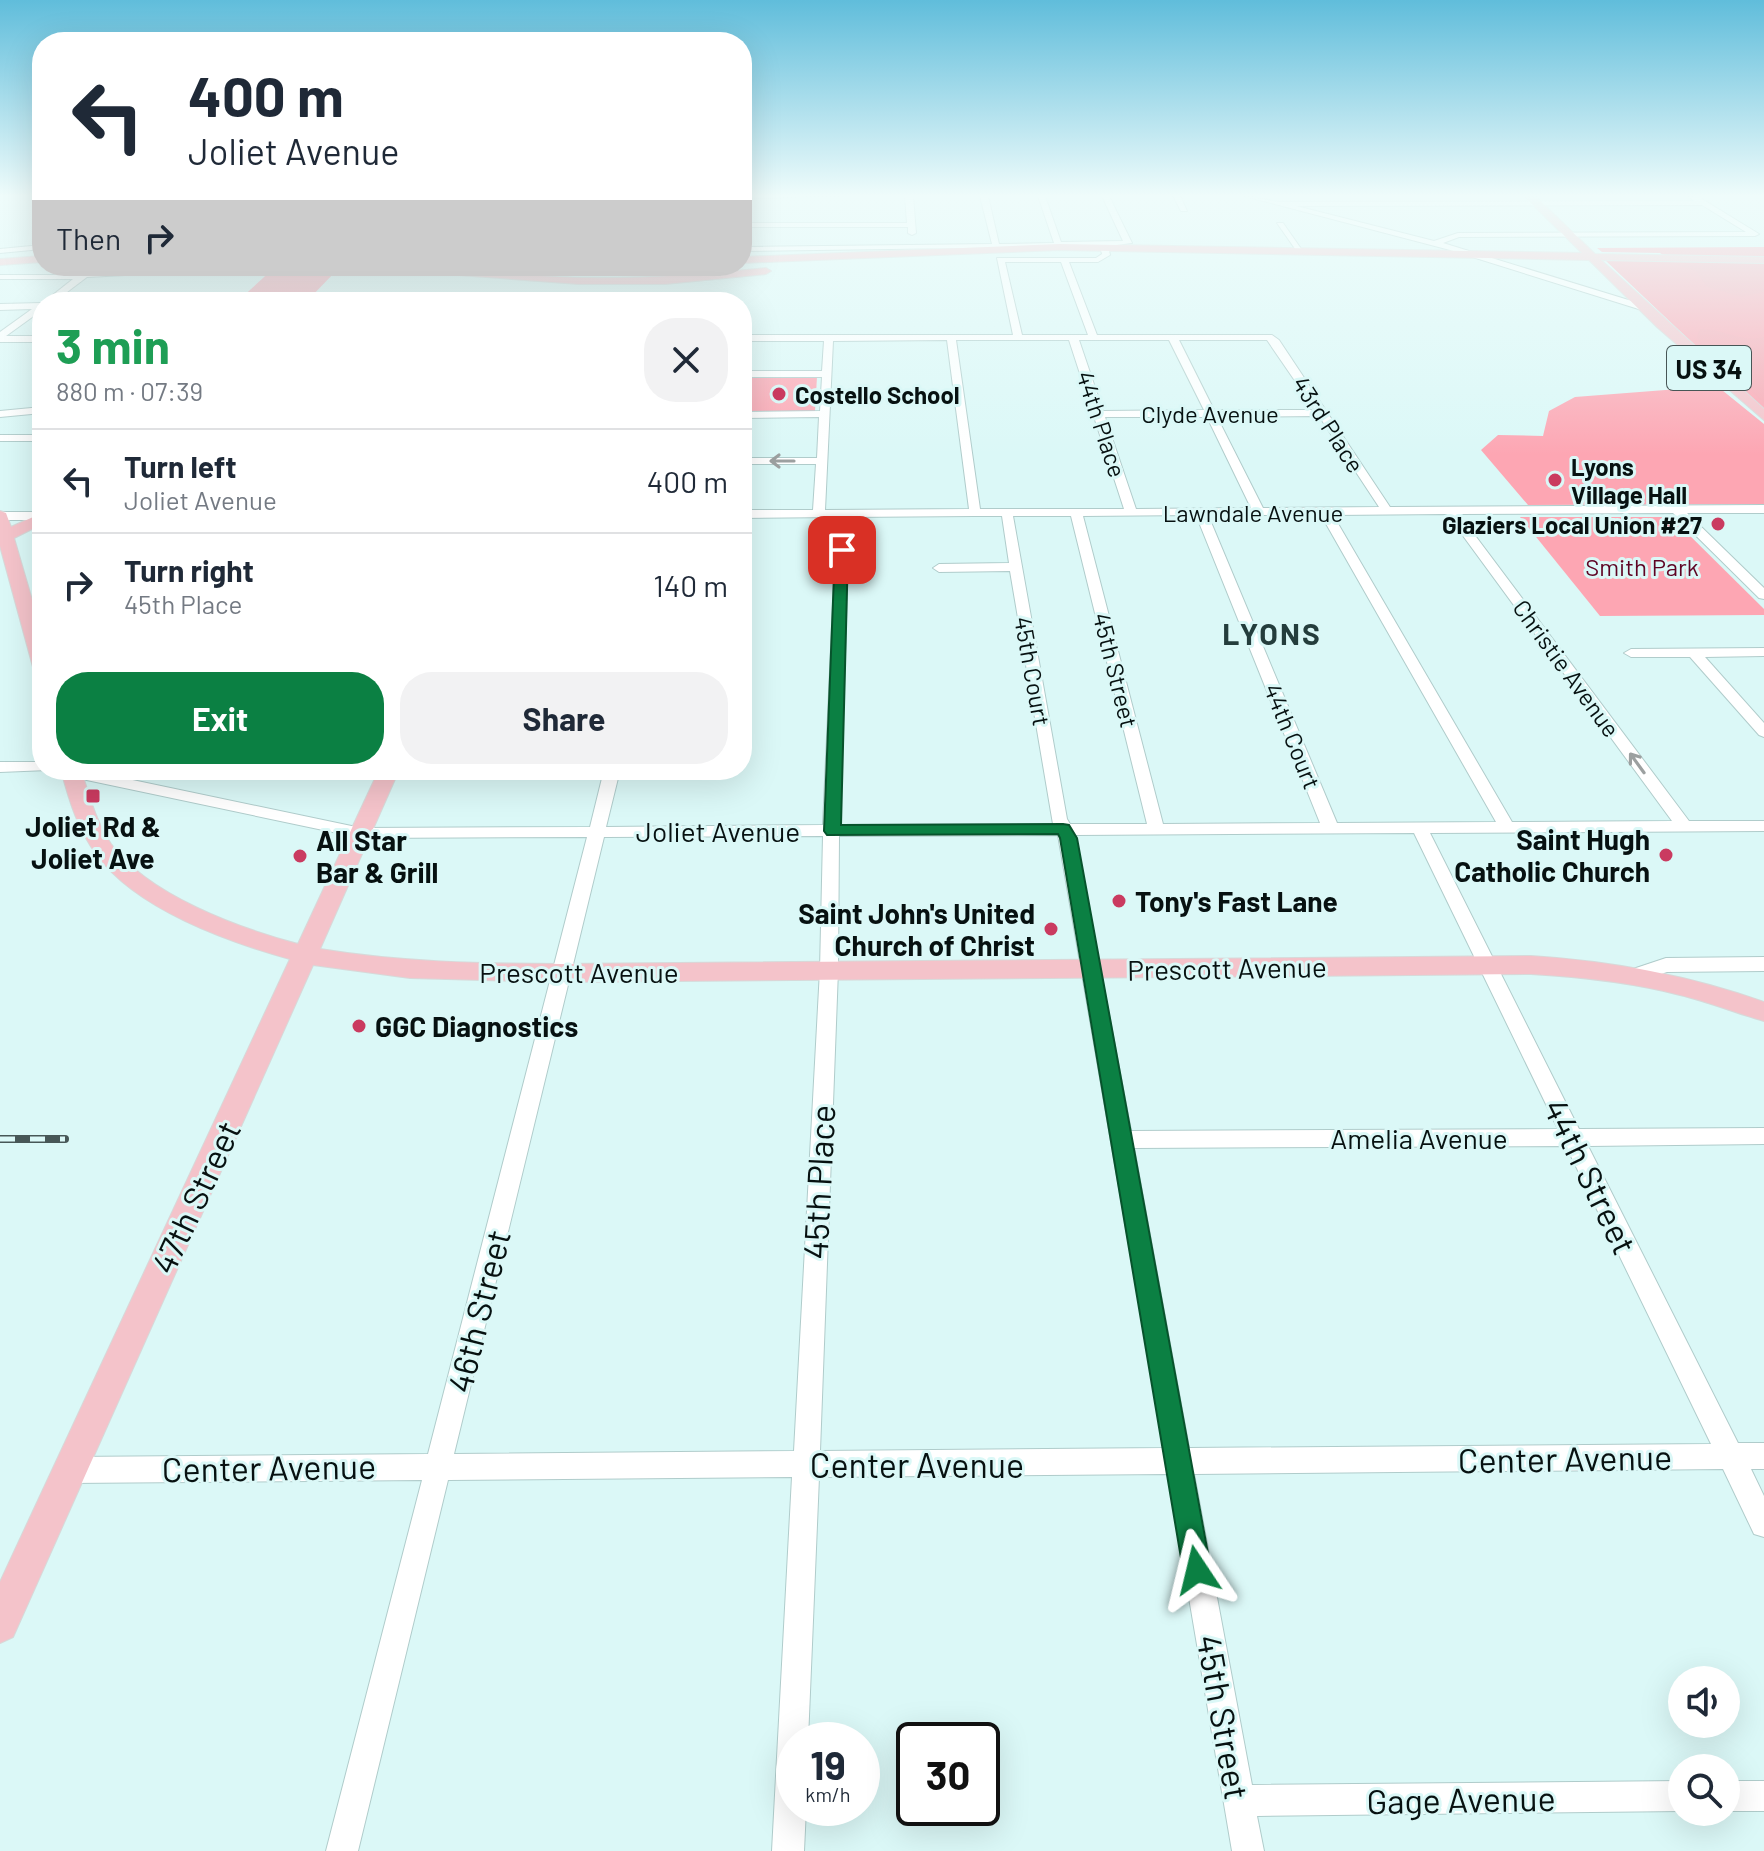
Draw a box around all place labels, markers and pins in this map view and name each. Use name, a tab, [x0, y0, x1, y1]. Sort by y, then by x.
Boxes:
place label: Costello School	[795, 380, 960, 409]
marker: Costello School	[770, 385, 788, 403]
place label: Lyons Village Hall	[1571, 452, 1687, 509]
marker: Lyons Village Hall	[1546, 471, 1564, 489]
place label: Glaziers Local Union #27	[1442, 510, 1702, 539]
marker: Glaziers Local Union #27	[1709, 515, 1727, 533]
pin	[808, 516, 876, 584]
marker: Joliet Rd & Joliet Ave	[84, 787, 102, 805]
place label: Joliet Rd & Joliet Ave	[25, 809, 161, 875]
place label: Saint Hugh Catholic Church	[1454, 822, 1650, 888]
place label: All Star Bar & Grill	[316, 823, 438, 889]
marker: Saint Hugh Catholic Church	[1657, 846, 1675, 864]
marker: All Star Bar & Grill	[291, 847, 309, 865]
place label: Tony's Fast Lane	[1135, 884, 1338, 918]
marker: Tony's Fast Lane	[1110, 892, 1128, 910]
place label: Saint John's United Church of Christ	[798, 896, 1035, 962]
marker: Saint John's United Church of Christ	[1042, 920, 1060, 938]
place label: GGC Diagnostics	[375, 1009, 578, 1043]
marker: GGC Diagnostics	[350, 1017, 368, 1035]

